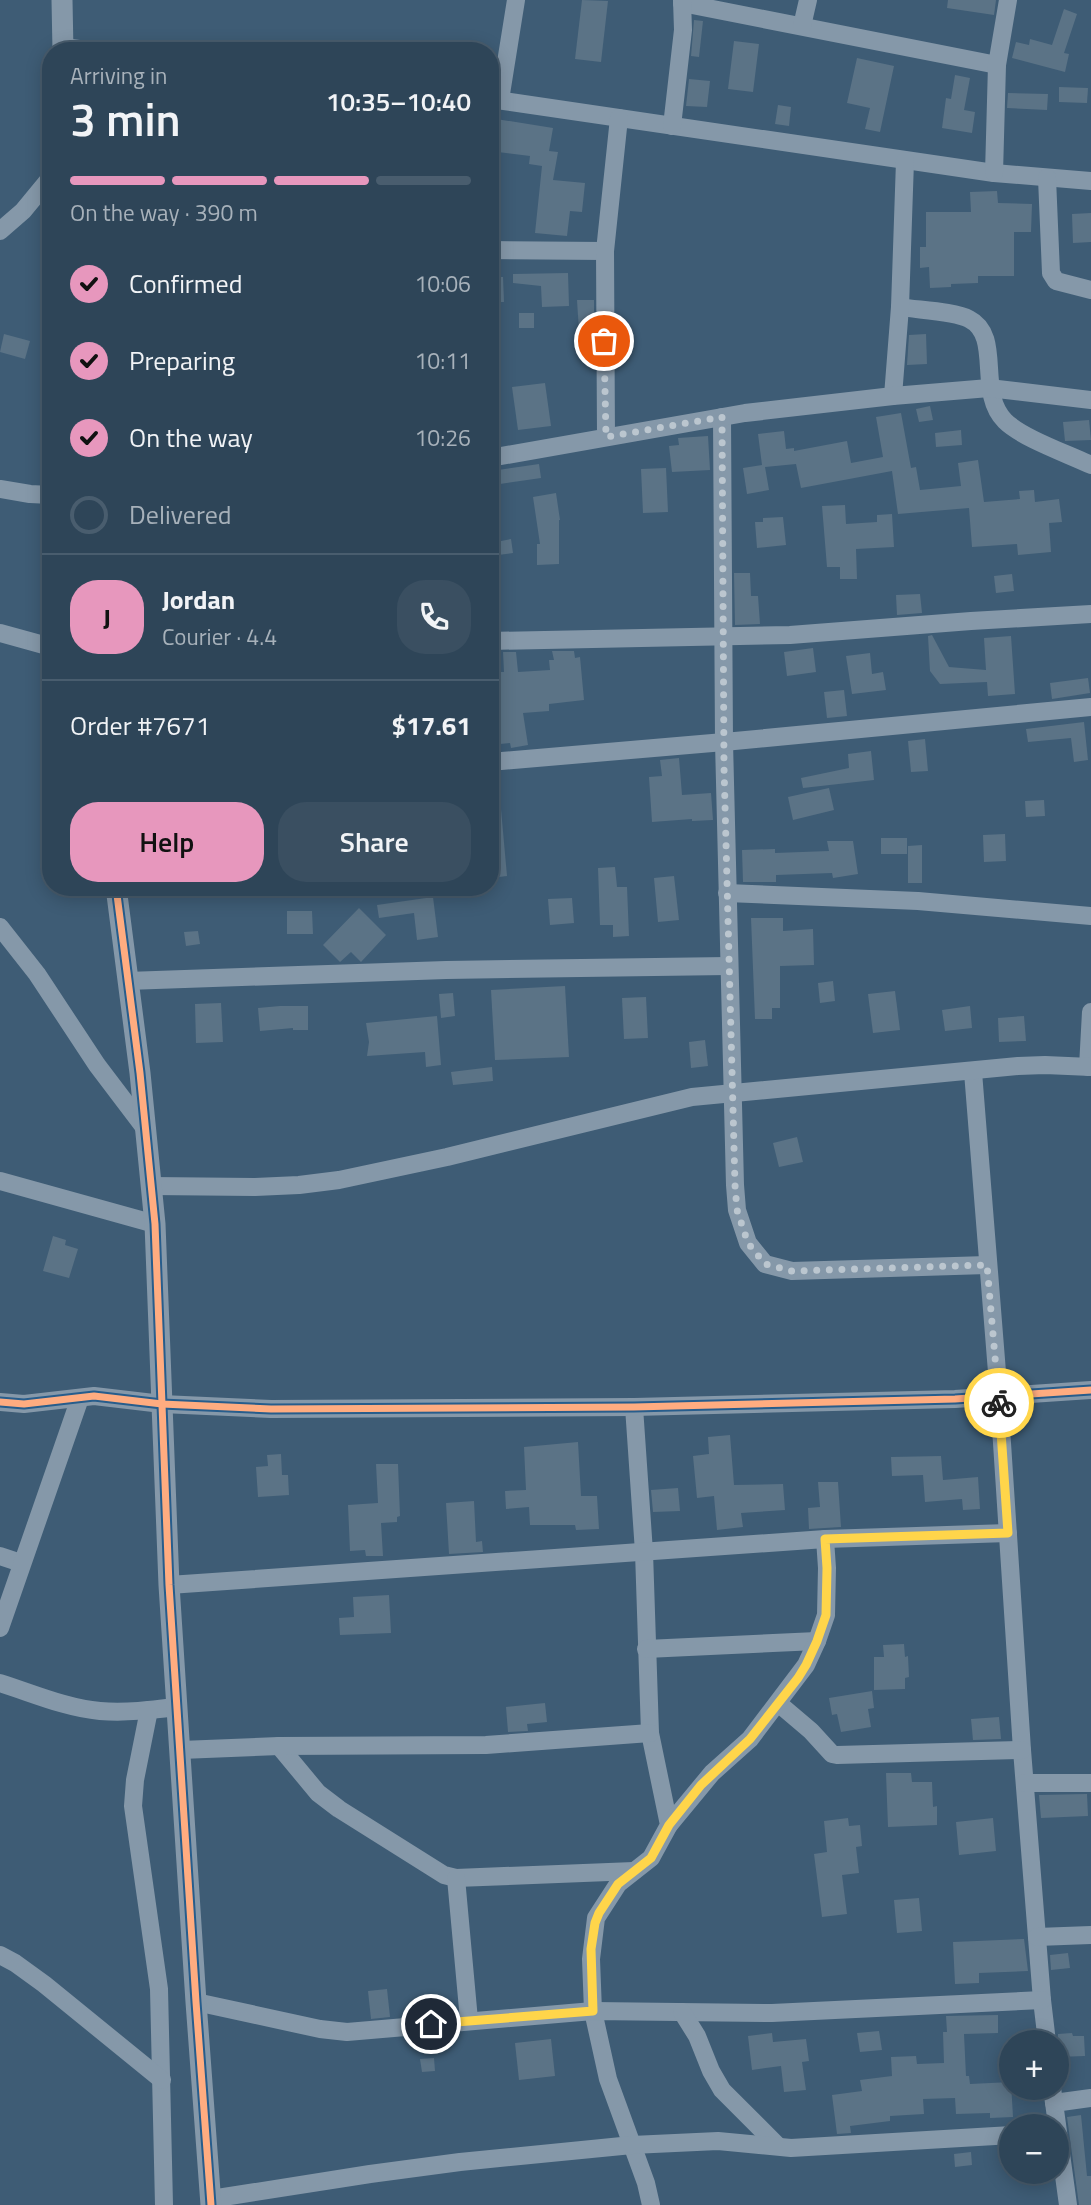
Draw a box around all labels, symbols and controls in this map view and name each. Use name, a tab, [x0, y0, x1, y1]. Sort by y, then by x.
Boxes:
text: Arriving in	[70, 58, 167, 93]
text: 10:35–10:40	[326, 82, 471, 121]
text: 3 min	[70, 84, 181, 154]
text: On the way · 390 m	[70, 195, 258, 230]
text: Confirmed	[129, 264, 243, 303]
icon: check	[70, 265, 108, 303]
text: 10:06	[414, 266, 471, 301]
pin	[574, 311, 634, 371]
icon: bag	[585, 322, 623, 360]
text: Preparing	[129, 341, 235, 380]
icon: check	[70, 342, 108, 380]
text: 10:11	[414, 343, 471, 378]
text: On the way	[129, 418, 253, 457]
icon: check	[70, 419, 108, 457]
text: 10:26	[414, 420, 471, 455]
text: Delivered	[129, 495, 232, 534]
text: Jordan	[162, 580, 235, 619]
button: phone	[397, 580, 471, 654]
text: J	[103, 598, 111, 637]
text: Courier · 4.4	[162, 619, 277, 654]
text: Order #7671	[70, 706, 210, 745]
text: $17.61	[392, 706, 471, 745]
button: Help	[70, 802, 264, 882]
button: Share	[278, 802, 471, 882]
courier	[964, 1368, 1034, 1438]
icon: bike	[980, 1384, 1018, 1422]
pin	[401, 1994, 461, 2054]
icon: home	[412, 2005, 450, 2043]
map controls	[999, 2030, 1069, 2184]
button: +	[999, 2030, 1069, 2100]
button: −	[999, 2114, 1069, 2184]

